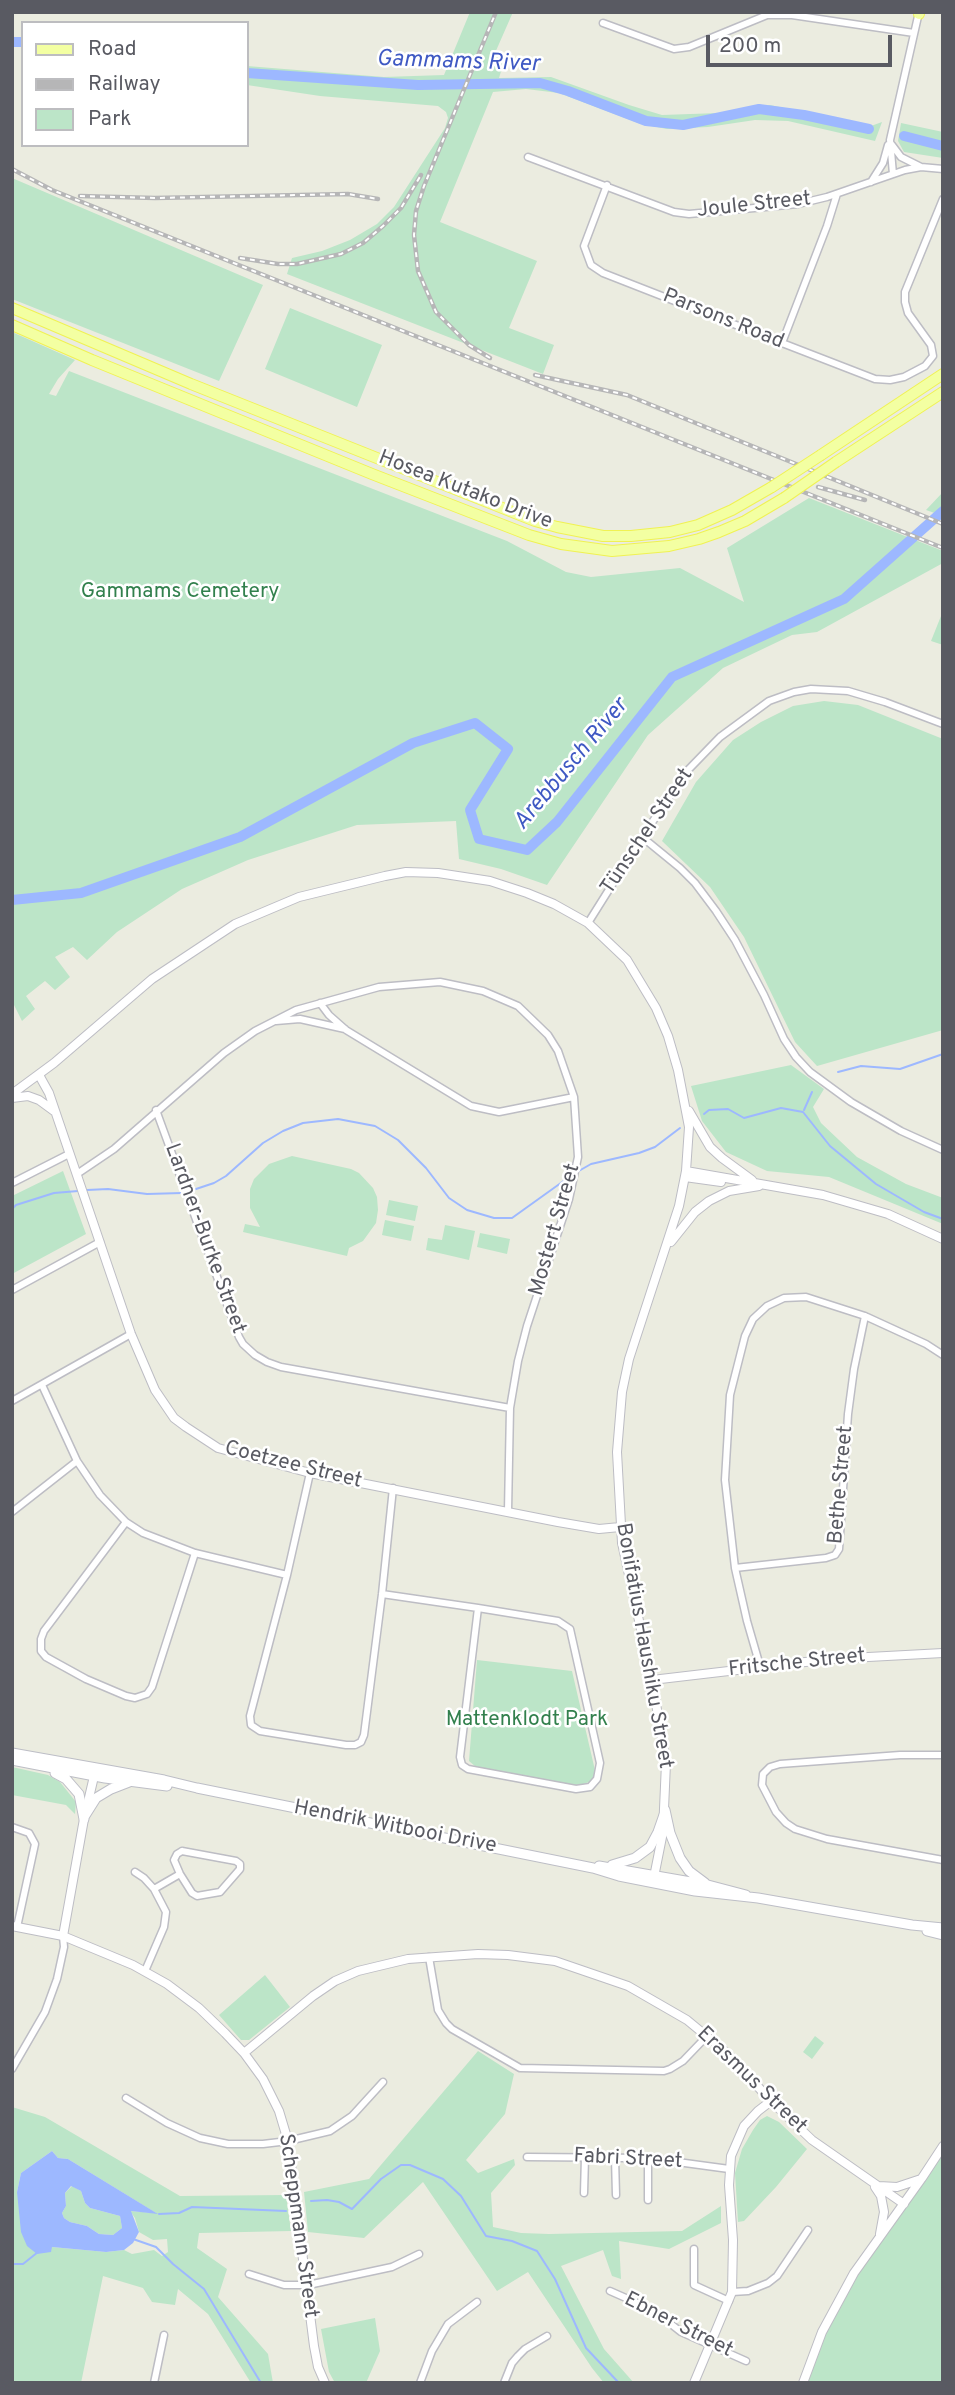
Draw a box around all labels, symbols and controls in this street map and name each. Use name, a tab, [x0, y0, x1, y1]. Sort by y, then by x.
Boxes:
legend	[21, 21, 248, 147]
scale bar	[710, 21, 895, 65]
text: 200 m	[719, 33, 781, 60]
text: Road	[88, 36, 137, 63]
water label: Gammams River	[376, 46, 540, 80]
text: Railway	[88, 71, 161, 98]
text: Park	[88, 106, 131, 133]
street label: Joule Street	[696, 187, 812, 225]
street label: Parsons Road	[659, 284, 787, 356]
street label: Hosea Kutako Drive	[374, 446, 556, 536]
park label: Gammams Cemetery	[81, 580, 279, 606]
water label: Arebbusch River	[509, 694, 635, 836]
street label: Tünschel Street	[596, 764, 700, 900]
street label: Lardner-Burke Street	[158, 1141, 250, 1337]
street label: Mostert Street	[525, 1161, 587, 1299]
street label: Bethe Street	[824, 1425, 860, 1545]
street label: Coetzee Street	[222, 1437, 364, 1495]
street label: Bonifatius Haushiku Street	[609, 1521, 677, 1771]
street label: Fritsche Street	[727, 1644, 867, 1684]
park label: Mattenklodt Park	[446, 1708, 608, 1734]
street label: Hendrik Witbooi Drive	[291, 1796, 499, 1860]
street label: Erasmus Street	[691, 2022, 811, 2140]
street label: Scheppmann Street	[272, 2132, 322, 2320]
street label: Fabri Street	[573, 2145, 683, 2175]
street label: Ebner Street	[619, 2288, 737, 2364]

